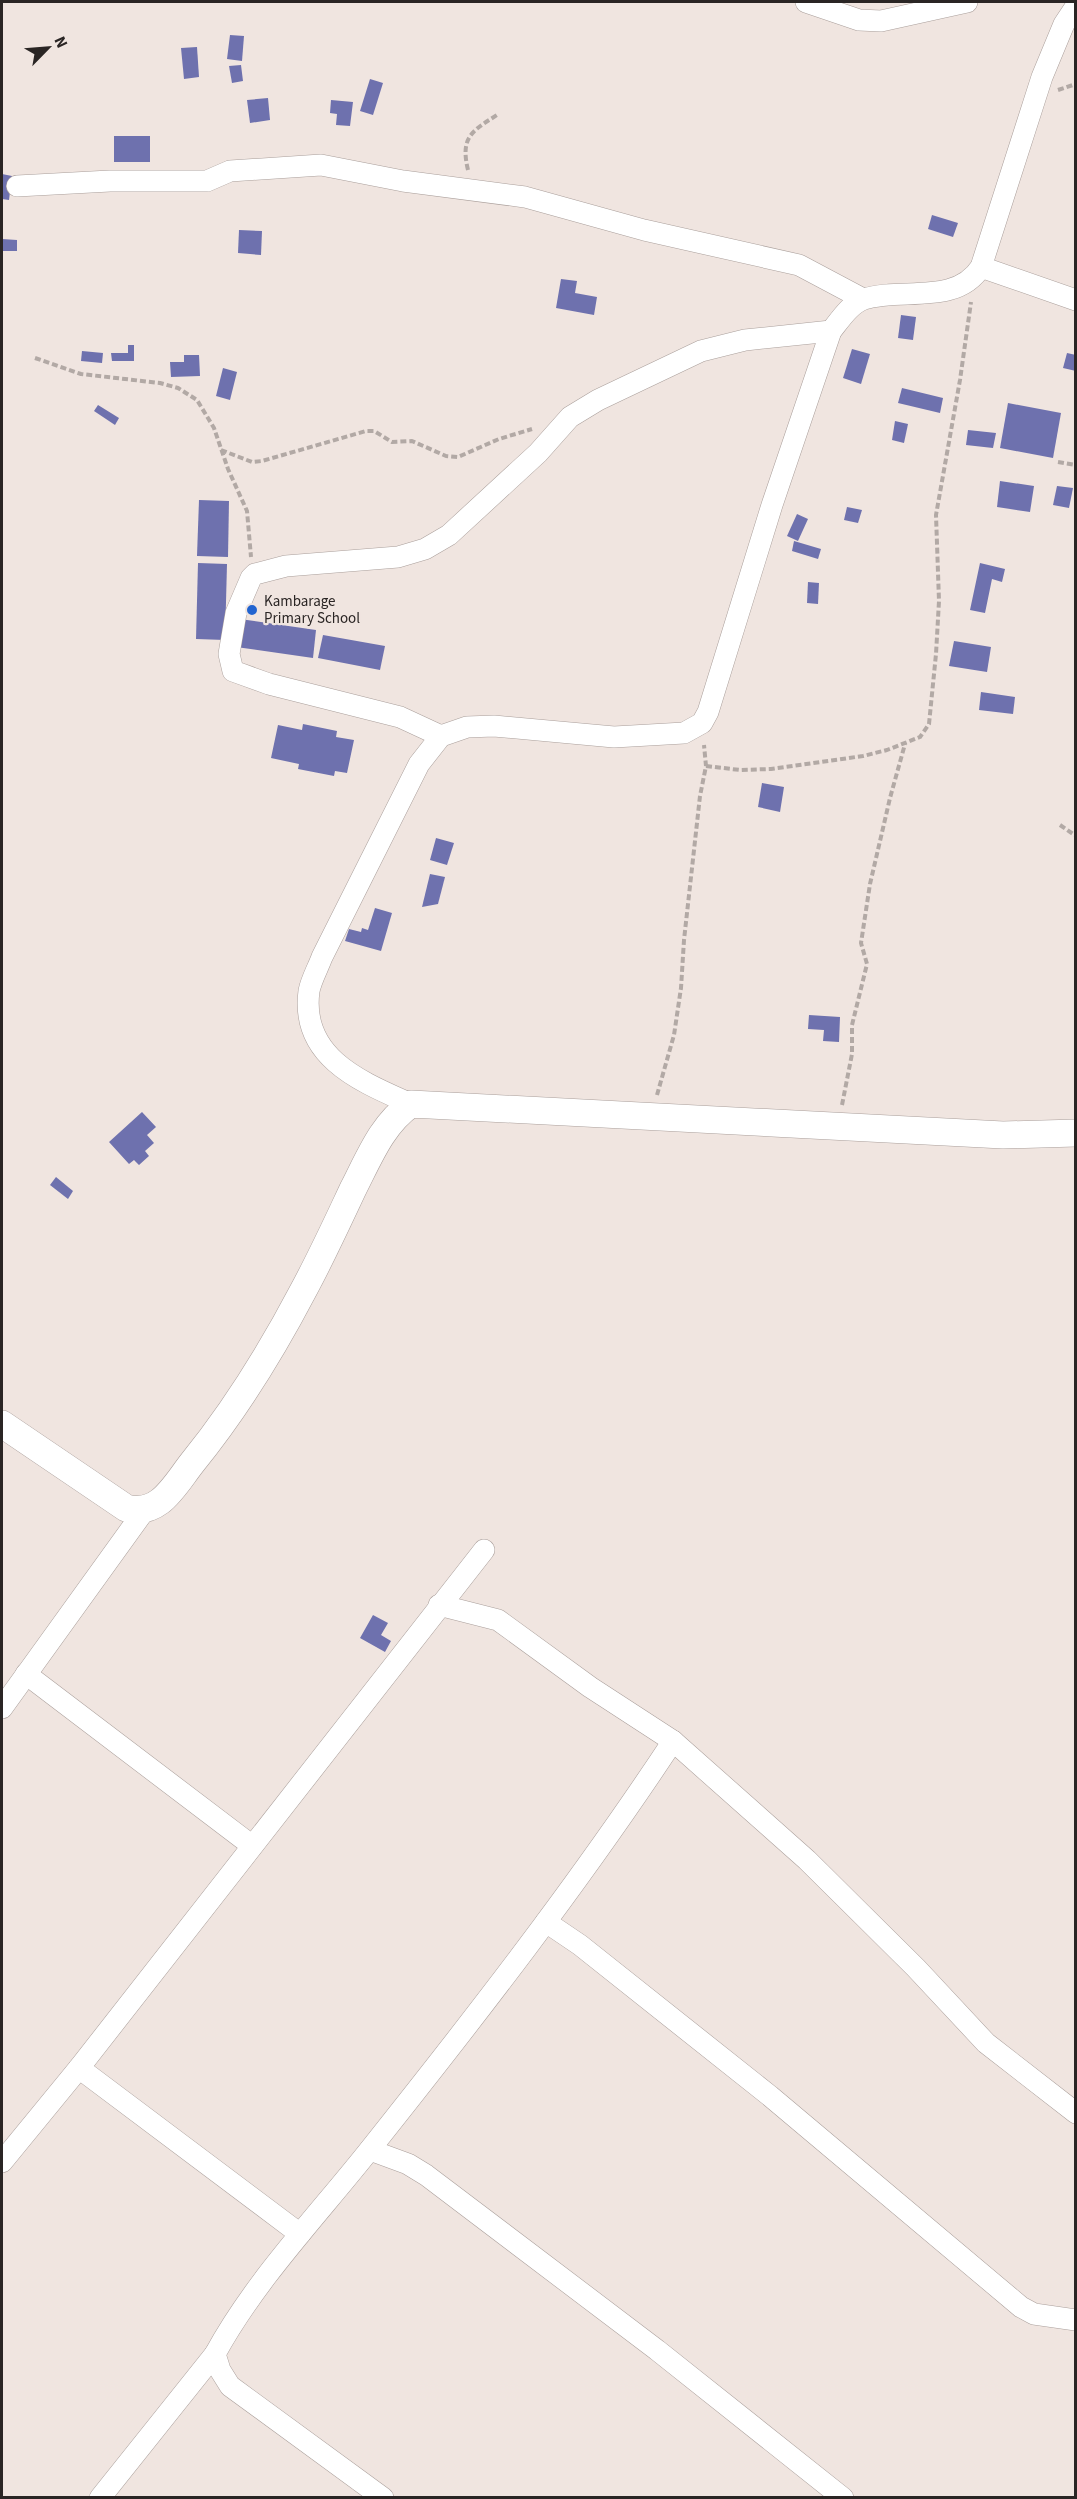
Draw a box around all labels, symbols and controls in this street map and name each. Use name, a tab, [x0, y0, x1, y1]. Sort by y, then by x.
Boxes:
north arrow	[18, 18, 78, 78]
text: N	[48, 33, 73, 52]
place label: Kambarage Primary School	[264, 591, 360, 629]
marker: Kambarage Primary School	[245, 603, 259, 617]

